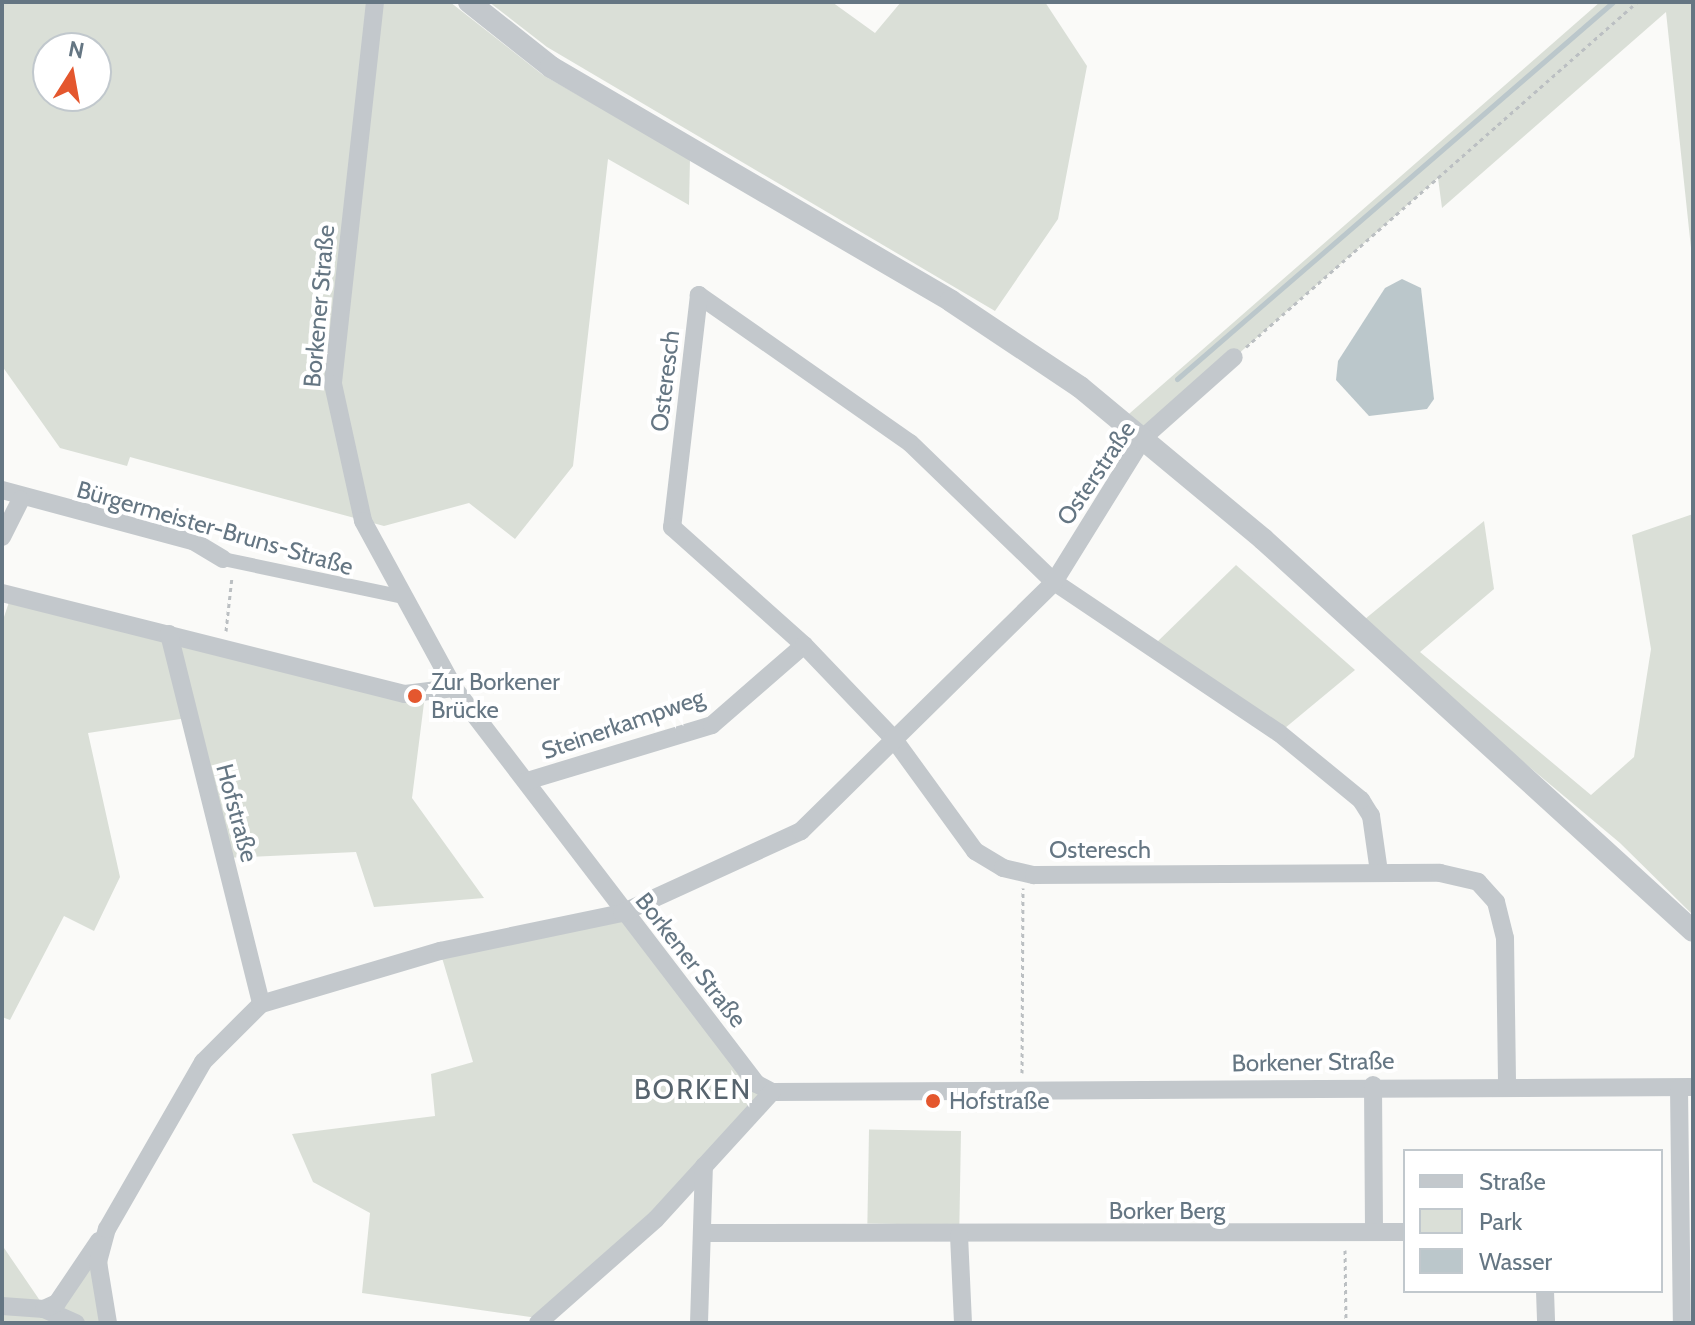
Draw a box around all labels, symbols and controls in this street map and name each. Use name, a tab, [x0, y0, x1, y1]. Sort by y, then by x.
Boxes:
north arrow	[32, 32, 112, 112]
text: N	[66, 35, 87, 65]
street label: Borkener Straße	[298, 224, 340, 388]
street label: Osteresch	[644, 329, 686, 433]
street label: Osterstraße	[1051, 416, 1141, 530]
street label: Bürgermeister-Bruns-Straße	[73, 475, 357, 581]
place label: Zur Borkener Brücke	[431, 668, 560, 724]
street label: Steinerkampweg	[538, 683, 708, 765]
marker: Zur Borkener Brücke	[406, 687, 424, 705]
street label: Hofstraße	[210, 761, 264, 865]
street label: Osteresch	[1049, 836, 1151, 864]
street label: Borkener Straße	[629, 887, 753, 1033]
street label: Borkener Straße	[1231, 1046, 1395, 1078]
district label: BORKEN	[634, 1072, 752, 1106]
place label: Hofstraße	[949, 1087, 1050, 1115]
marker: Hofstraße	[924, 1092, 942, 1110]
legend	[1403, 1149, 1663, 1293]
text: Straße	[1479, 1167, 1546, 1196]
street label: Borker Berg	[1109, 1197, 1225, 1225]
text: Park	[1479, 1207, 1522, 1236]
text: Wasser	[1479, 1247, 1552, 1276]

